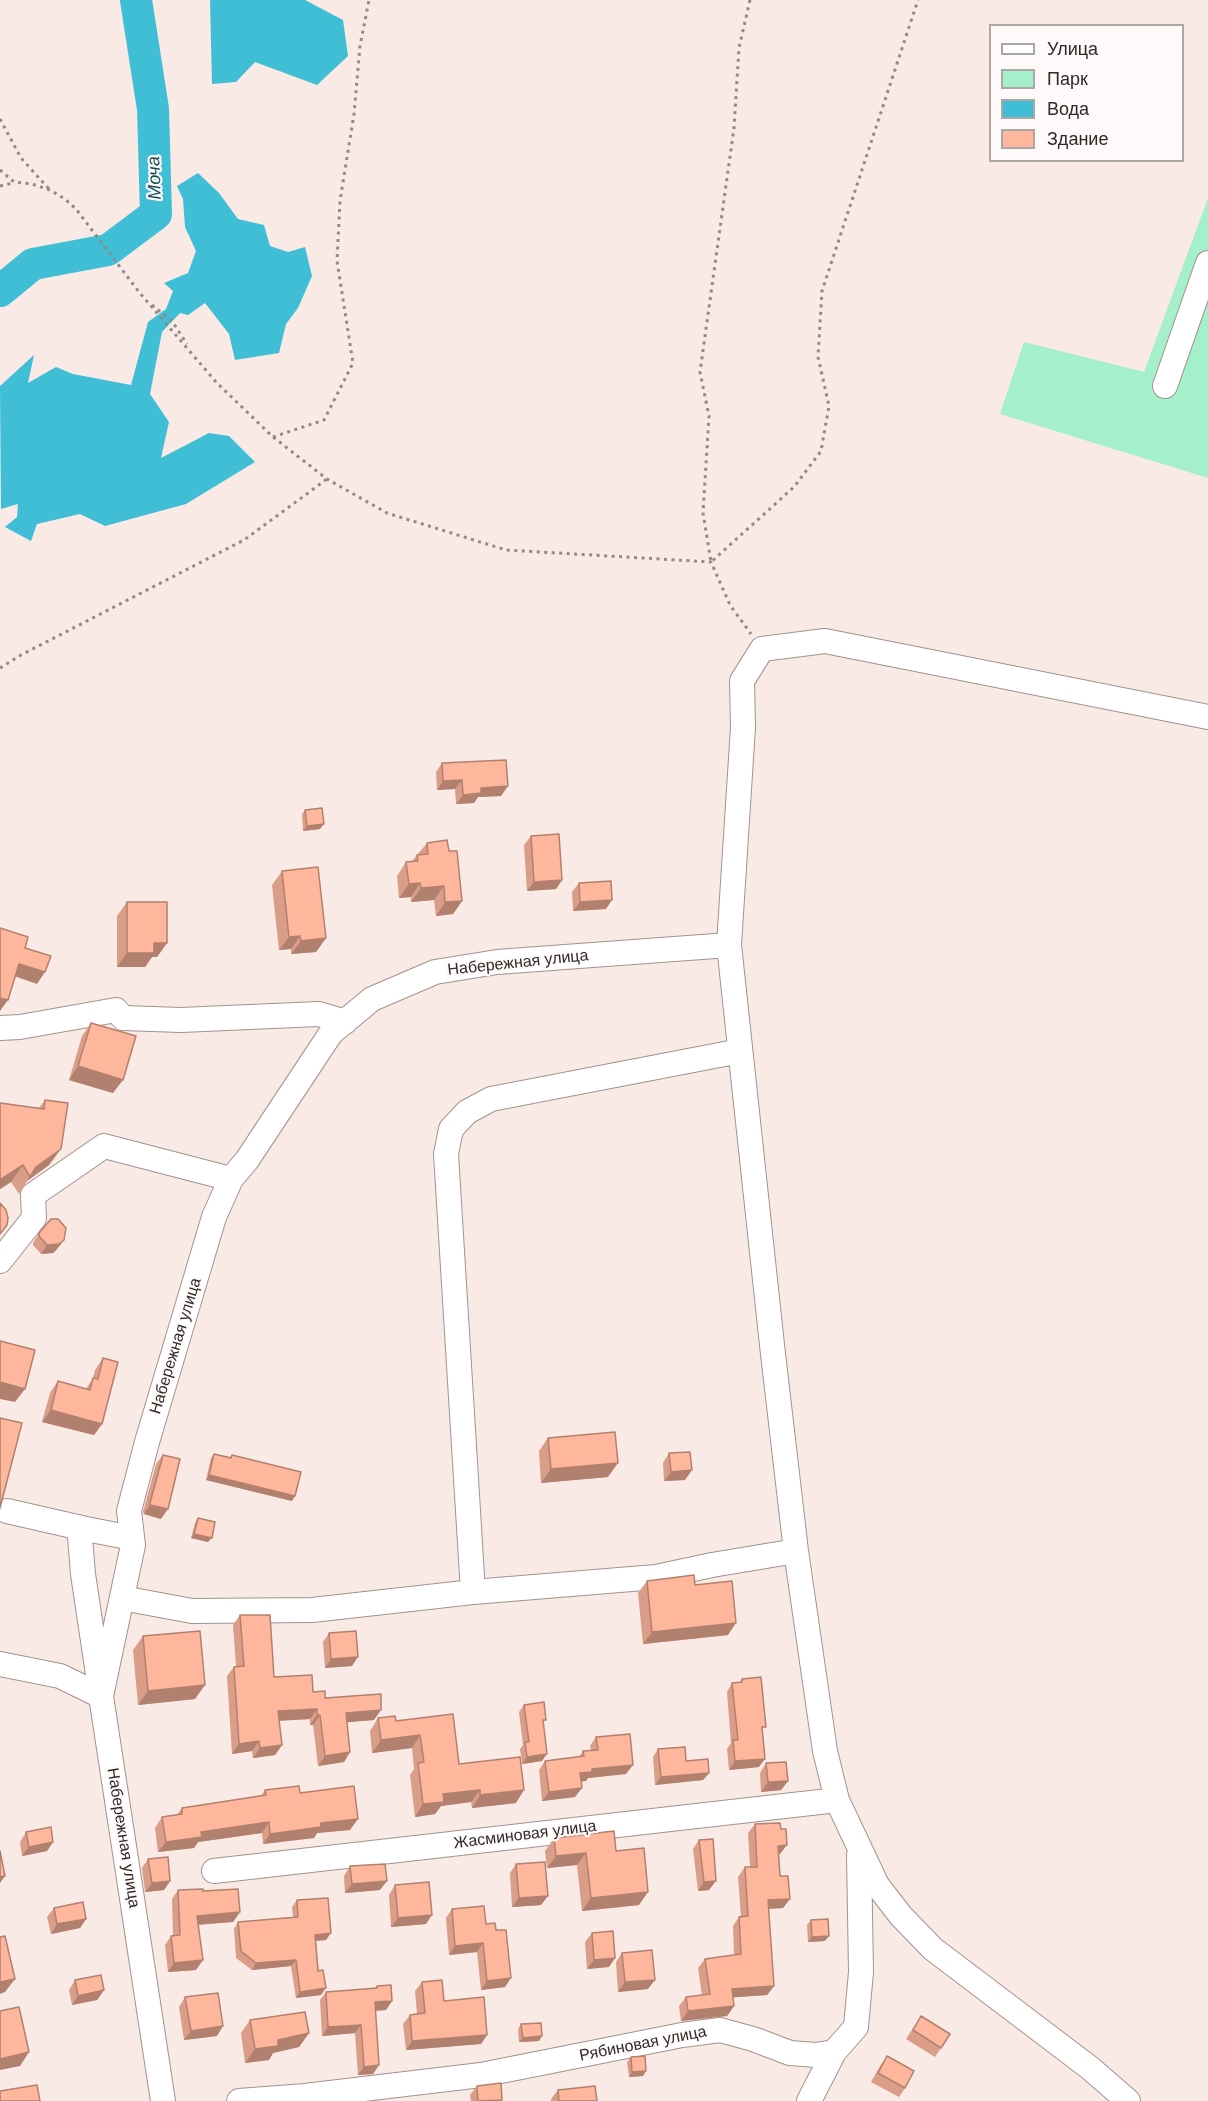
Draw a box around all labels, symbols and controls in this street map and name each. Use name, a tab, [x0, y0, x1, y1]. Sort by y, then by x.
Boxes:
legend	[989, 24, 1184, 162]
text: Улица	[1047, 39, 1098, 59]
text: Парк	[1047, 69, 1088, 89]
text: Вода	[1047, 99, 1089, 119]
text: Здание	[1047, 129, 1108, 149]
water label: Моча	[143, 156, 167, 200]
street label: Набережная улица	[447, 946, 589, 980]
street label: Набережная улица	[146, 1276, 206, 1416]
street label: Набережная улица	[102, 1767, 144, 1909]
street label: Жасминовая улица	[452, 1817, 598, 1853]
street label: Рябиновая улица	[578, 2022, 708, 2066]

